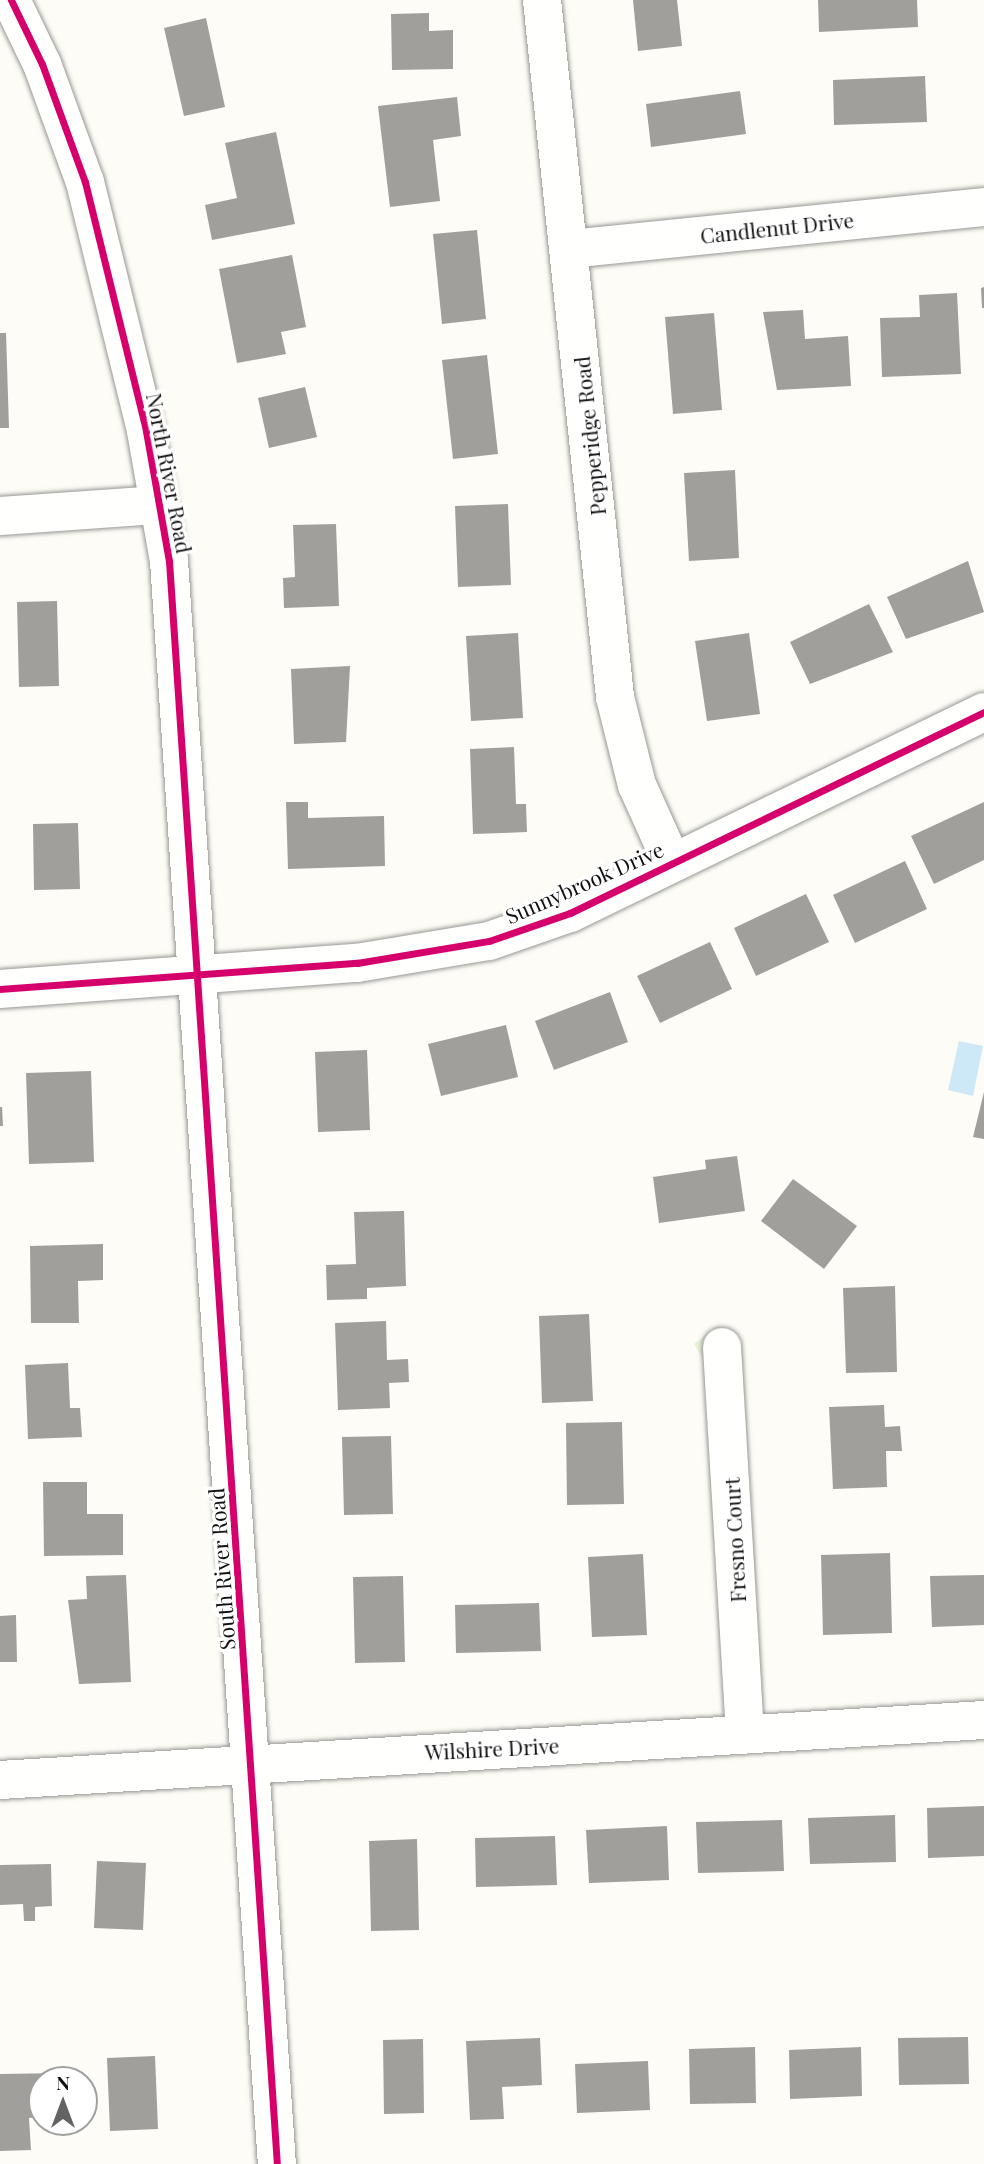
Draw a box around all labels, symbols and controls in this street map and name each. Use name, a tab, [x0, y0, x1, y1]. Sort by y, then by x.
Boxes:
street label: Candlenut Drive	[699, 206, 855, 248]
street label: Pepperidge Road	[568, 355, 610, 517]
street label: North River Road	[142, 391, 198, 555]
street label: Sunnybrook Drive	[501, 836, 667, 928]
street label: Fresno Court	[718, 1477, 750, 1603]
street label: South River Road	[203, 1487, 239, 1651]
street label: Wilshire Drive	[424, 1732, 560, 1764]
north arrow	[28, 2066, 98, 2136]
text: N	[56, 2069, 70, 2095]

